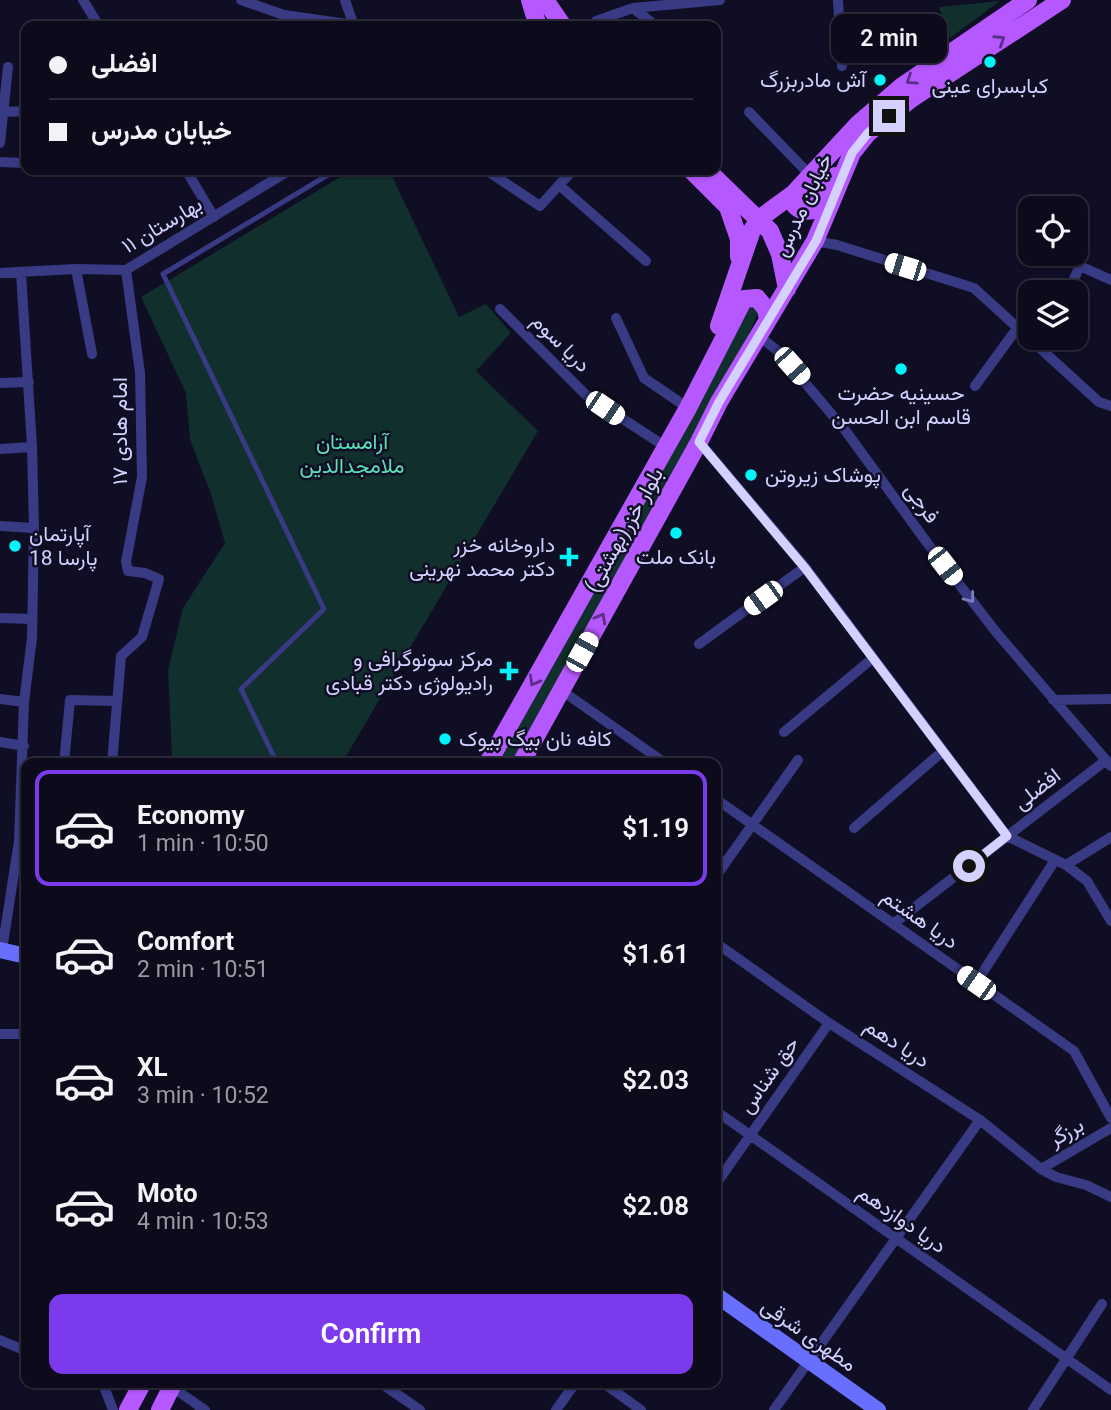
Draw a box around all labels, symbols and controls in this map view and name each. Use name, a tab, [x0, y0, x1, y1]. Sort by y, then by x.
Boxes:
callout: 2 min	[831, 15, 947, 64]
text: 2 min	[860, 25, 918, 52]
one-way arrow	[992, 36, 1005, 49]
text: افضلی	[91, 48, 158, 78]
marker: کبابسرای عینی	[982, 54, 998, 70]
place label: آش مادربزرگ	[760, 68, 868, 93]
marker: آش مادربزرگ	[872, 72, 888, 88]
one-way arrow	[905, 72, 918, 85]
place label: کبابسرای عینی	[932, 74, 1048, 99]
route end	[873, 100, 905, 132]
text: خیابان مدرس	[91, 115, 232, 145]
street label: خیابان مدرس	[769, 150, 838, 261]
street label: بهارستان ۱۱	[118, 192, 207, 259]
map controls	[1018, 196, 1088, 350]
button: locate	[1018, 196, 1088, 266]
car	[882, 251, 929, 283]
button: layers	[1018, 280, 1088, 350]
street label: دریا سوم	[525, 309, 595, 379]
car	[771, 343, 814, 389]
marker: حسینیه حضرت قاسم ابن الحسن	[893, 361, 909, 377]
street label: امام هادی ۱۷	[108, 377, 134, 485]
place label: حسینیه حضرت قاسم ابن الحسن	[831, 381, 971, 431]
car	[582, 388, 629, 428]
park label: آرامستان ملامجدالدین	[299, 430, 405, 478]
place label: پوشاک زیروتن	[765, 463, 881, 489]
street label: بلوار خزر(بهشتی)	[580, 464, 669, 597]
marker: پوشاک زیروتن	[743, 467, 759, 483]
street label: فرجی	[899, 478, 945, 528]
place label: آپارتمان پارسا 18	[29, 522, 97, 572]
marker: بانک ملت	[668, 525, 684, 541]
place label: داروخانه خزر دکتر محمد نهرینی	[409, 533, 555, 582]
marker: آپارتمان پارسا 18	[7, 538, 23, 554]
car	[924, 543, 967, 589]
place label: بانک ملت	[636, 545, 716, 569]
marker: داروخانه خزر دکتر محمد نهرینی	[561, 549, 577, 565]
car	[740, 577, 787, 619]
one-way arrow	[961, 591, 974, 603]
one-way arrow	[593, 612, 606, 625]
car	[563, 629, 602, 675]
place label: مركز سونوگرافی و راديولوژی دكتر قبادی	[325, 647, 493, 696]
marker: مركز سونوگرافی و راديولوژی دكتر قبادی	[499, 661, 519, 681]
one-way arrow	[529, 673, 542, 686]
place label: کافه نان بیگ بیوک	[459, 727, 612, 752]
marker: کافه نان بیگ بیوک	[437, 731, 453, 747]
street label: افضلی	[1009, 763, 1065, 815]
icon: car	[53, 797, 116, 860]
text: Economy	[137, 800, 244, 830]
text: $1.19	[622, 813, 689, 843]
text: 1 min · 10:50	[137, 830, 269, 857]
route start	[953, 850, 985, 882]
street label: دریا هشتم	[876, 884, 963, 956]
icon: car	[53, 923, 116, 986]
text: Comfort	[137, 926, 234, 956]
text: $1.61	[622, 939, 689, 969]
text: 2 min · 10:51	[137, 956, 269, 983]
car	[953, 962, 1000, 1004]
street label: دریا دهم	[859, 1013, 934, 1074]
street label: حق شناس	[734, 1032, 804, 1118]
icon: car	[53, 1049, 116, 1112]
text: XL	[137, 1052, 168, 1082]
text: $2.03	[622, 1065, 689, 1095]
text: 3 min · 10:52	[137, 1082, 269, 1109]
street label: برزگر	[1043, 1112, 1088, 1153]
icon: car	[53, 1175, 116, 1238]
text: Moto	[137, 1178, 198, 1208]
street label: دریا دوازدهم	[852, 1180, 951, 1260]
text: $2.08	[622, 1191, 689, 1221]
text: 4 min · 10:53	[137, 1208, 269, 1235]
street label: مطهری شرقی	[756, 1293, 861, 1377]
button: Confirm	[49, 1294, 693, 1374]

